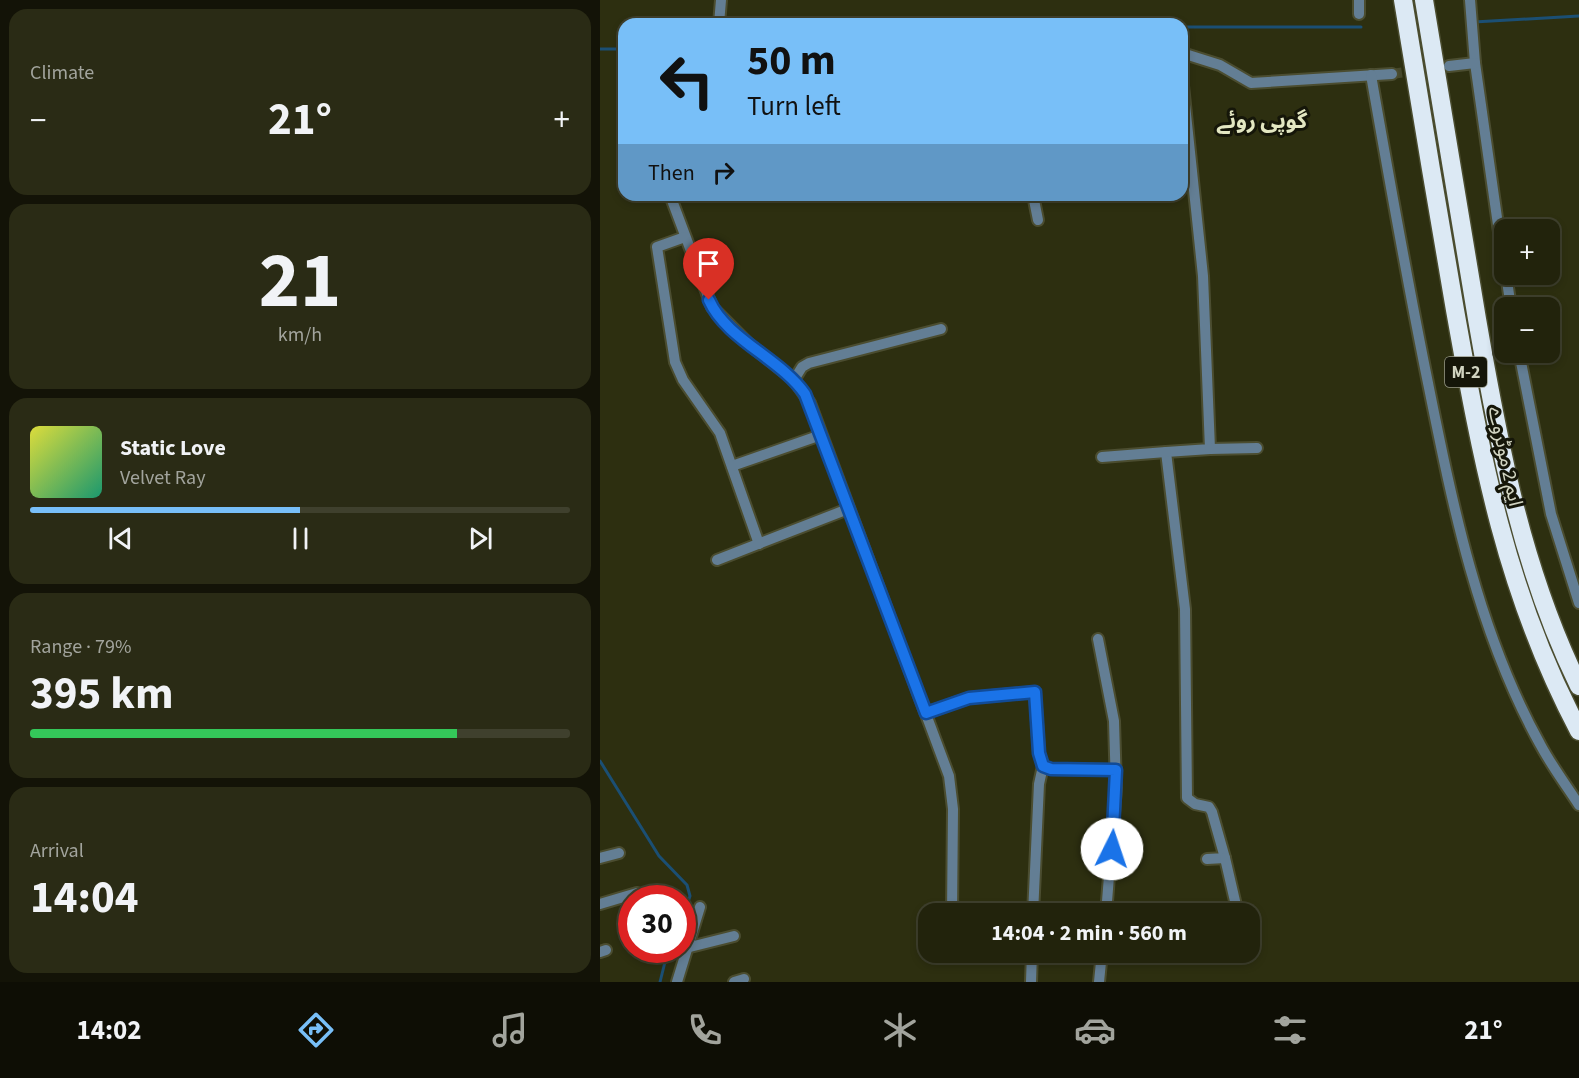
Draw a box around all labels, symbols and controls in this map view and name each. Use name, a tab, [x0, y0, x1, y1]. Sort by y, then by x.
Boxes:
text: 50 m	[747, 31, 836, 91]
icon: left	[648, 42, 726, 120]
text: Climate	[30, 59, 94, 87]
text: Turn left	[747, 87, 841, 126]
text: 21°	[268, 88, 332, 152]
text: −	[30, 97, 46, 144]
text: +	[554, 97, 570, 144]
district label: گوپی روئے	[1217, 105, 1308, 137]
icon: right	[707, 156, 740, 189]
text: Then	[648, 157, 695, 189]
map controls	[1494, 219, 1560, 363]
button: +	[1494, 219, 1560, 285]
text: 21	[259, 226, 341, 337]
pin	[683, 238, 734, 300]
icon: arrive	[692, 247, 725, 280]
button: −	[1494, 297, 1560, 363]
text: km/h	[278, 321, 322, 349]
road number: M-2	[1445, 357, 1487, 387]
street label: ایم 2 موٹروے	[1481, 404, 1529, 509]
text: Static Love	[120, 432, 226, 464]
text: Velvet Ray	[120, 464, 206, 492]
icon: previous	[104, 522, 137, 555]
icon: pause	[284, 522, 317, 555]
icon: next	[464, 522, 497, 555]
text: Range · 79%	[30, 633, 131, 661]
text: 395 km	[30, 662, 174, 726]
position arrow	[1080, 817, 1144, 881]
text: Arrival	[30, 837, 84, 865]
text: 14:04	[30, 866, 139, 930]
speed limit sign: 30	[618, 885, 696, 963]
text: 14:04 · 2 min · 560 m	[991, 917, 1187, 949]
icon: directions	[295, 1009, 337, 1051]
icon: music	[489, 1009, 531, 1051]
icon: phone	[684, 1009, 726, 1051]
icon: climate	[879, 1009, 921, 1051]
icon: car	[1074, 1009, 1116, 1051]
icon: filters	[1269, 1009, 1311, 1051]
text: 14:02	[76, 1011, 142, 1050]
text: 21°	[1464, 1011, 1503, 1050]

